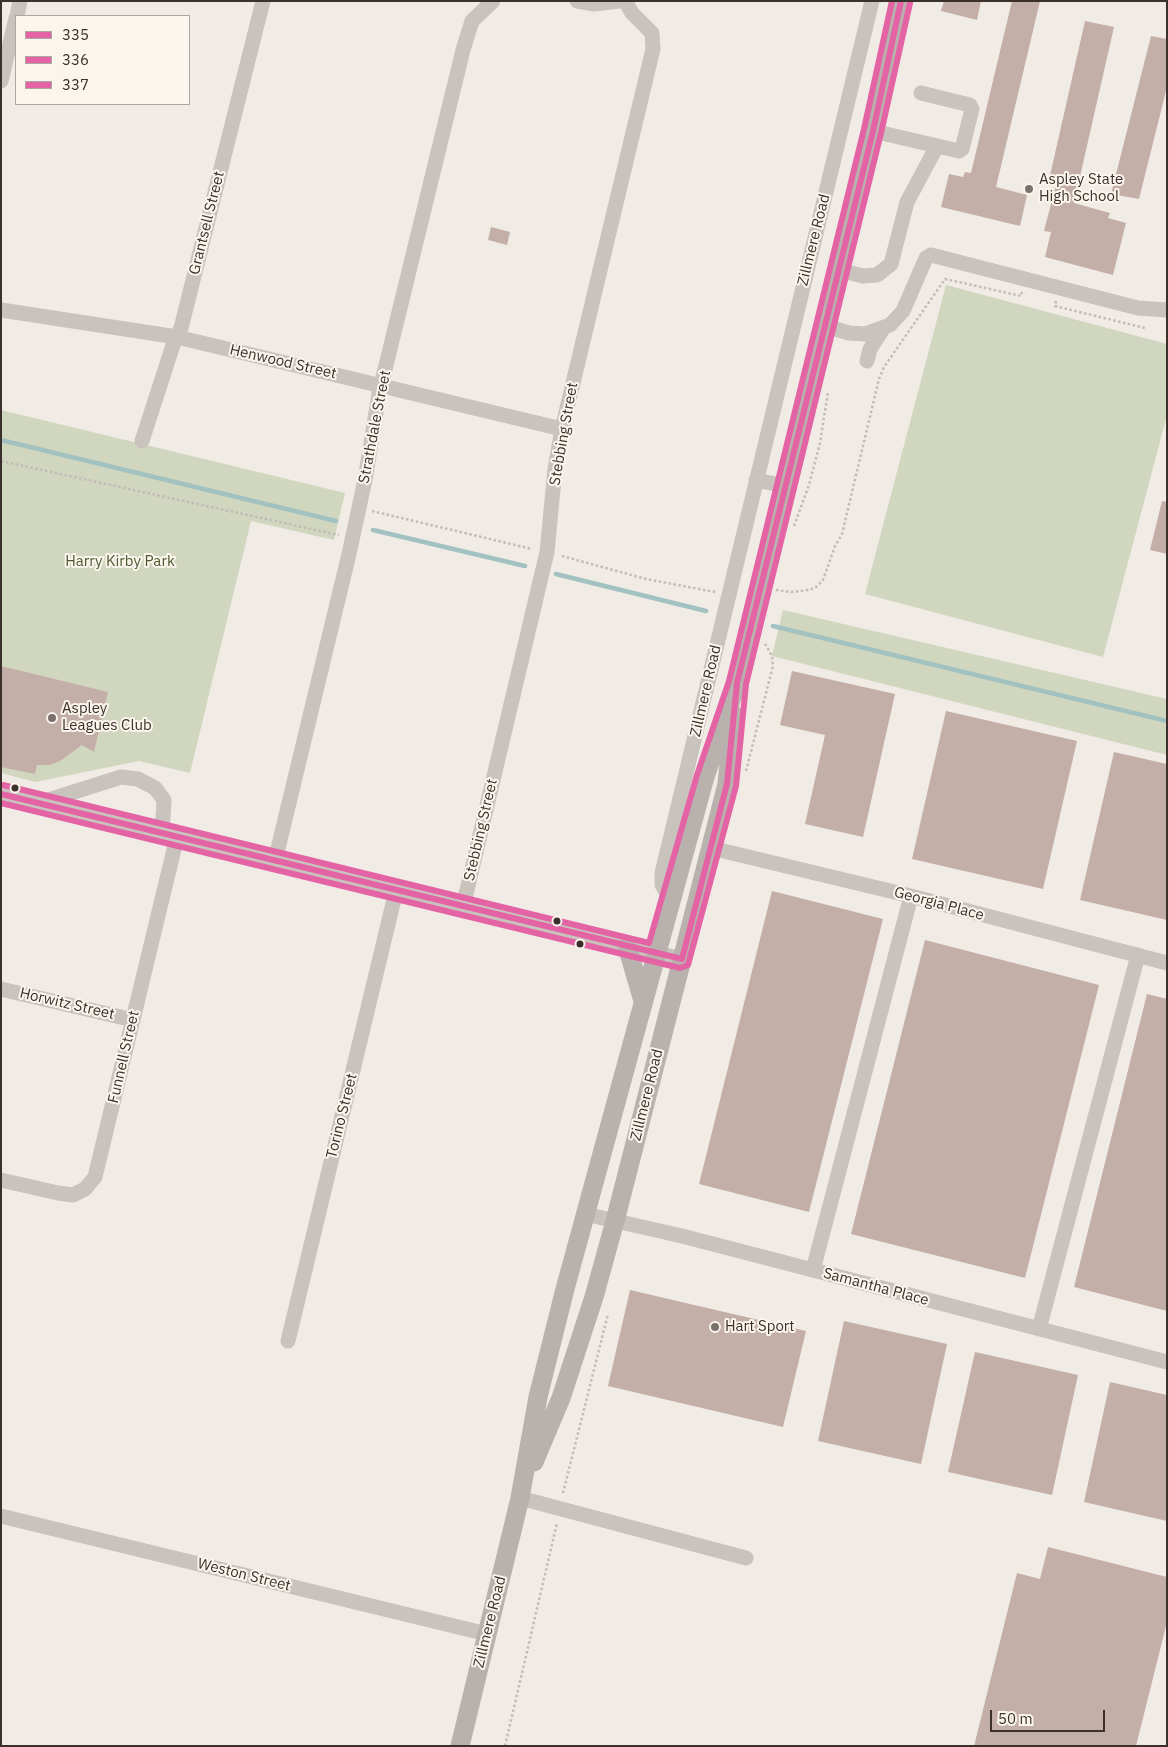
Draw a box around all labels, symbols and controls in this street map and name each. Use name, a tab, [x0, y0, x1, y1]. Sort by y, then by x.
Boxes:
legend	[15, 15, 190, 105]
text: 335	[62, 25, 89, 44]
text: 336	[62, 50, 89, 69]
text: 337	[62, 75, 89, 94]
street label: Grantsell Street	[185, 169, 229, 277]
place label: Aspley State High School	[1039, 171, 1123, 206]
marker: Aspley State High School	[1023, 183, 1035, 195]
street label: Zillmere Road	[794, 192, 834, 288]
street label: Henwood Street	[228, 341, 338, 383]
street label: Strathdale Street	[355, 369, 395, 485]
street label: Stebbing Street	[546, 381, 582, 487]
park label: Harry Kirby Park	[65, 553, 175, 571]
street label: Zillmere Road	[687, 643, 725, 739]
place label: Aspley Leagues Club	[62, 700, 152, 735]
marker: Aspley Leagues Club	[46, 712, 58, 724]
street label: Stebbing Street	[460, 777, 502, 883]
unlabelled marker	[10, 783, 20, 793]
street label: Georgia Place	[892, 883, 986, 925]
unlabelled marker	[552, 916, 562, 926]
unlabelled marker	[575, 939, 585, 949]
street label: Horwitz Street	[18, 984, 116, 1024]
street label: Funnell Street	[105, 1009, 143, 1105]
street label: Zillmere Road	[627, 1047, 667, 1143]
street label: Torino Street	[323, 1072, 361, 1160]
street label: Samantha Place	[821, 1264, 931, 1310]
place label: Hart Sport	[725, 1318, 795, 1336]
marker: Hart Sport	[709, 1321, 721, 1333]
street label: Weston Street	[196, 1555, 292, 1595]
street label: Zillmere Road	[470, 1574, 510, 1670]
scale bar	[993, 1700, 1108, 1732]
text: 50 m	[998, 1709, 1033, 1728]

